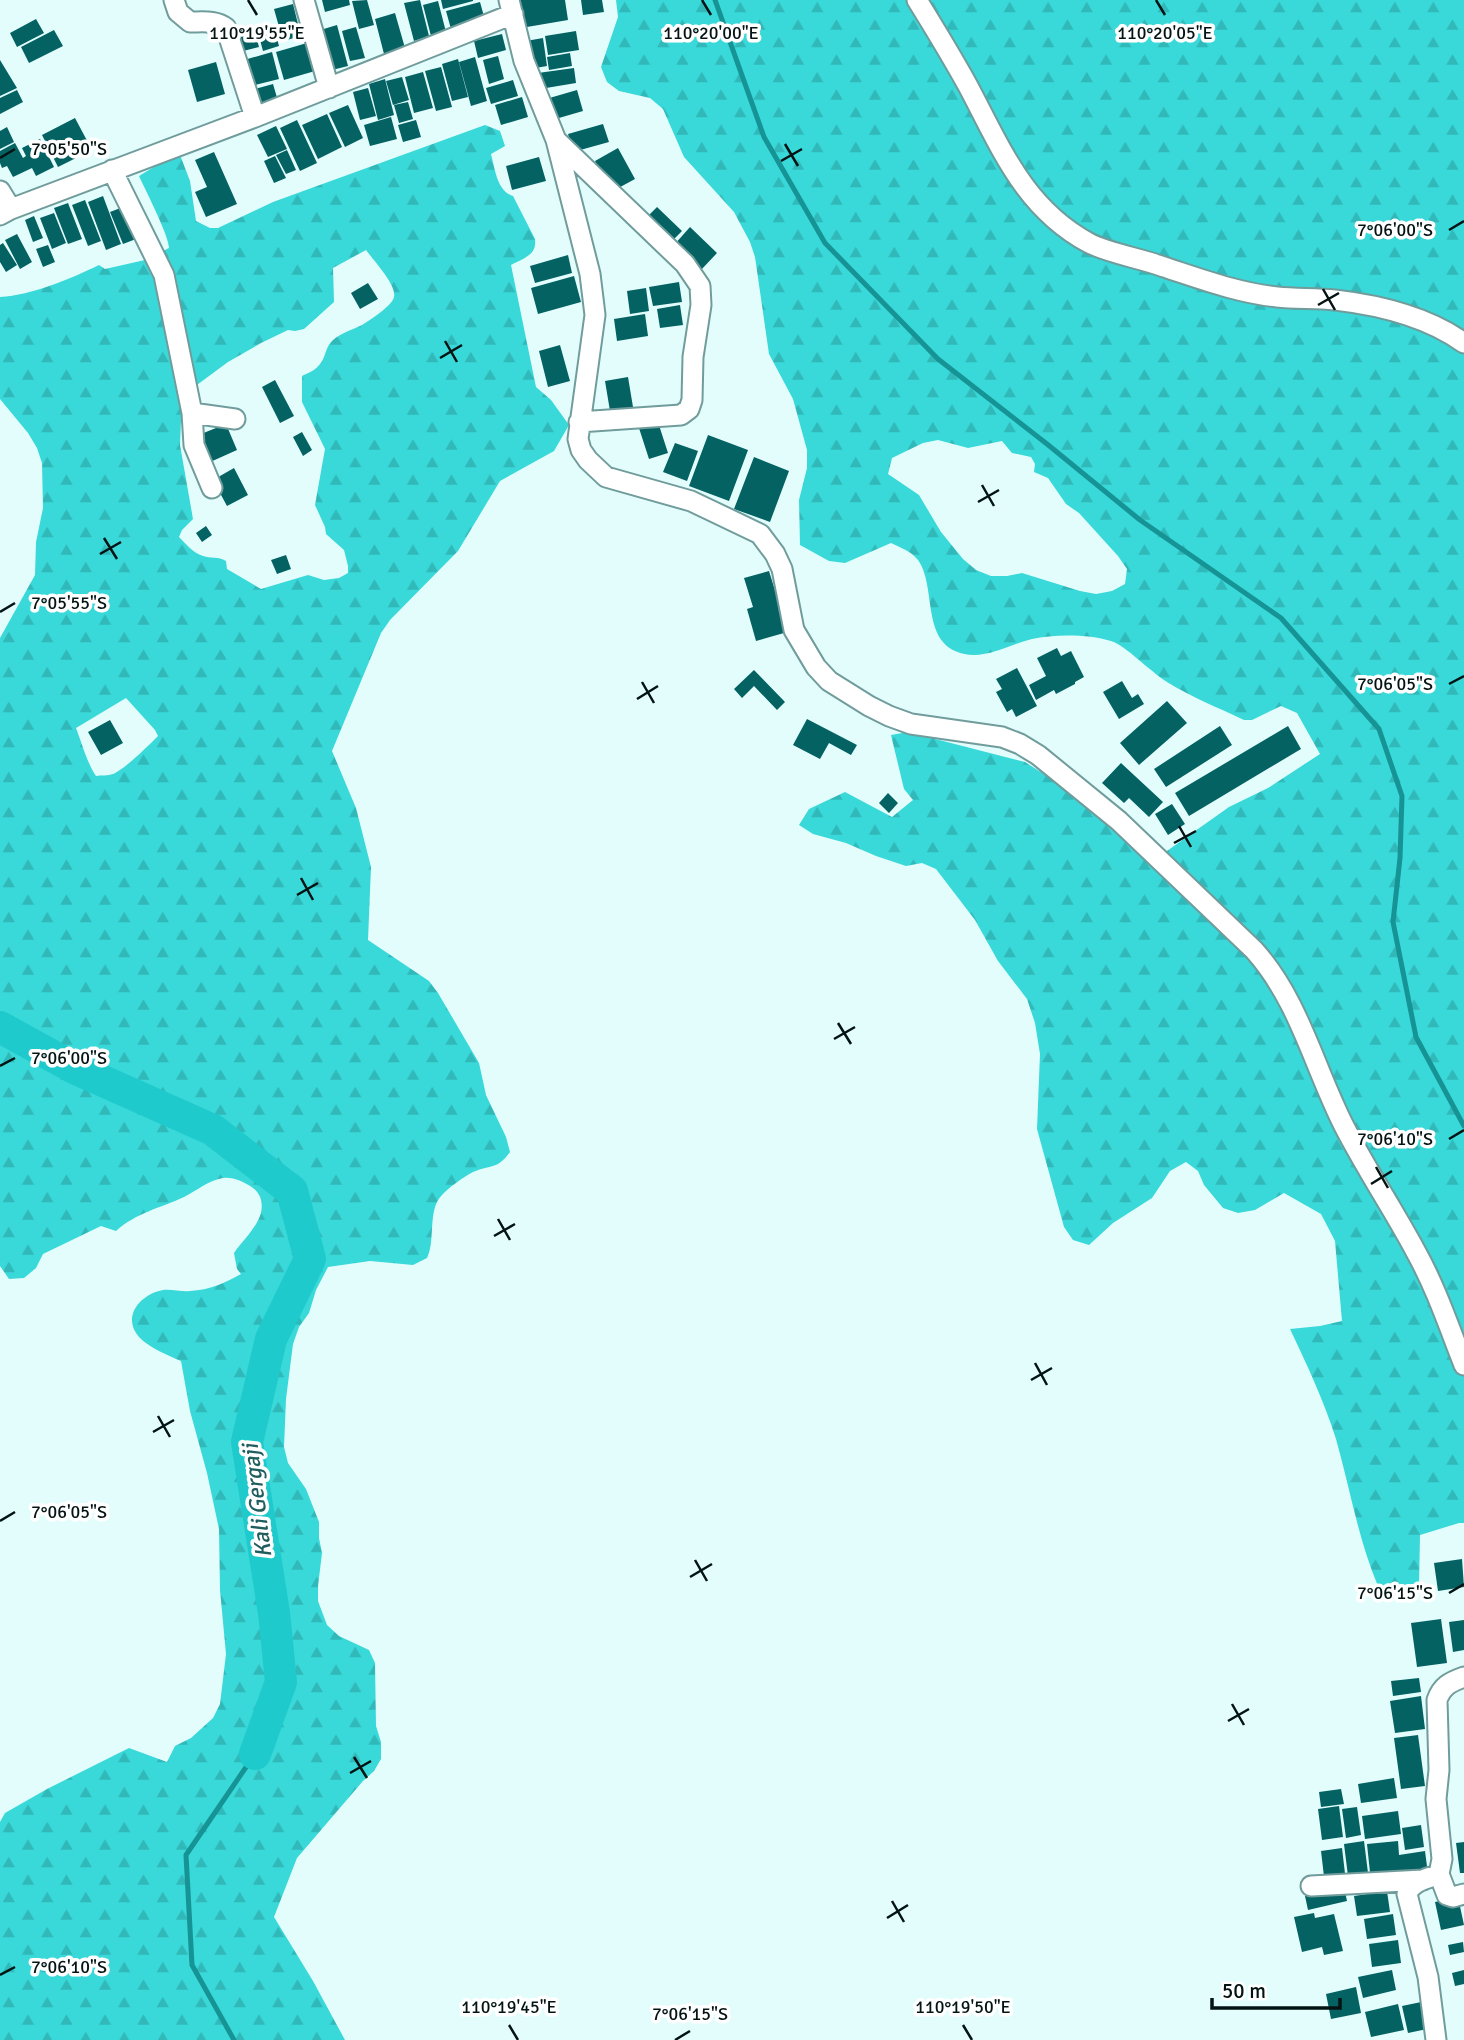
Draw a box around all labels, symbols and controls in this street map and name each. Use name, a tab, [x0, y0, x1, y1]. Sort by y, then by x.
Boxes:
text: 110°19'55"E	[209, 22, 305, 44]
text: 110°20'00"E	[663, 22, 759, 44]
text: 110°20'05"E	[1117, 22, 1213, 44]
text: 7°05'50"S	[31, 138, 107, 160]
text: 7°06'00"S	[1357, 219, 1433, 241]
text: 7°05'55"S	[31, 592, 107, 614]
text: 7°06'05"S	[1357, 673, 1433, 695]
text: 7°06'00"S	[31, 1047, 107, 1069]
text: 7°06'10"S	[1357, 1128, 1433, 1150]
water label: Kali Gergaji	[235, 1440, 278, 1560]
text: 7°06'05"S	[31, 1501, 107, 1523]
text: 7°06'15"S	[1357, 1582, 1433, 1604]
text: 7°06'10"S	[31, 1956, 107, 1978]
scale bar	[1212, 1966, 1340, 2010]
text: 50 m	[1222, 1978, 1266, 2004]
text: 110°19'45"E	[461, 1996, 557, 2018]
text: 110°19'50"E	[915, 1996, 1011, 2018]
text: 7°06'15"S	[652, 2003, 728, 2025]

